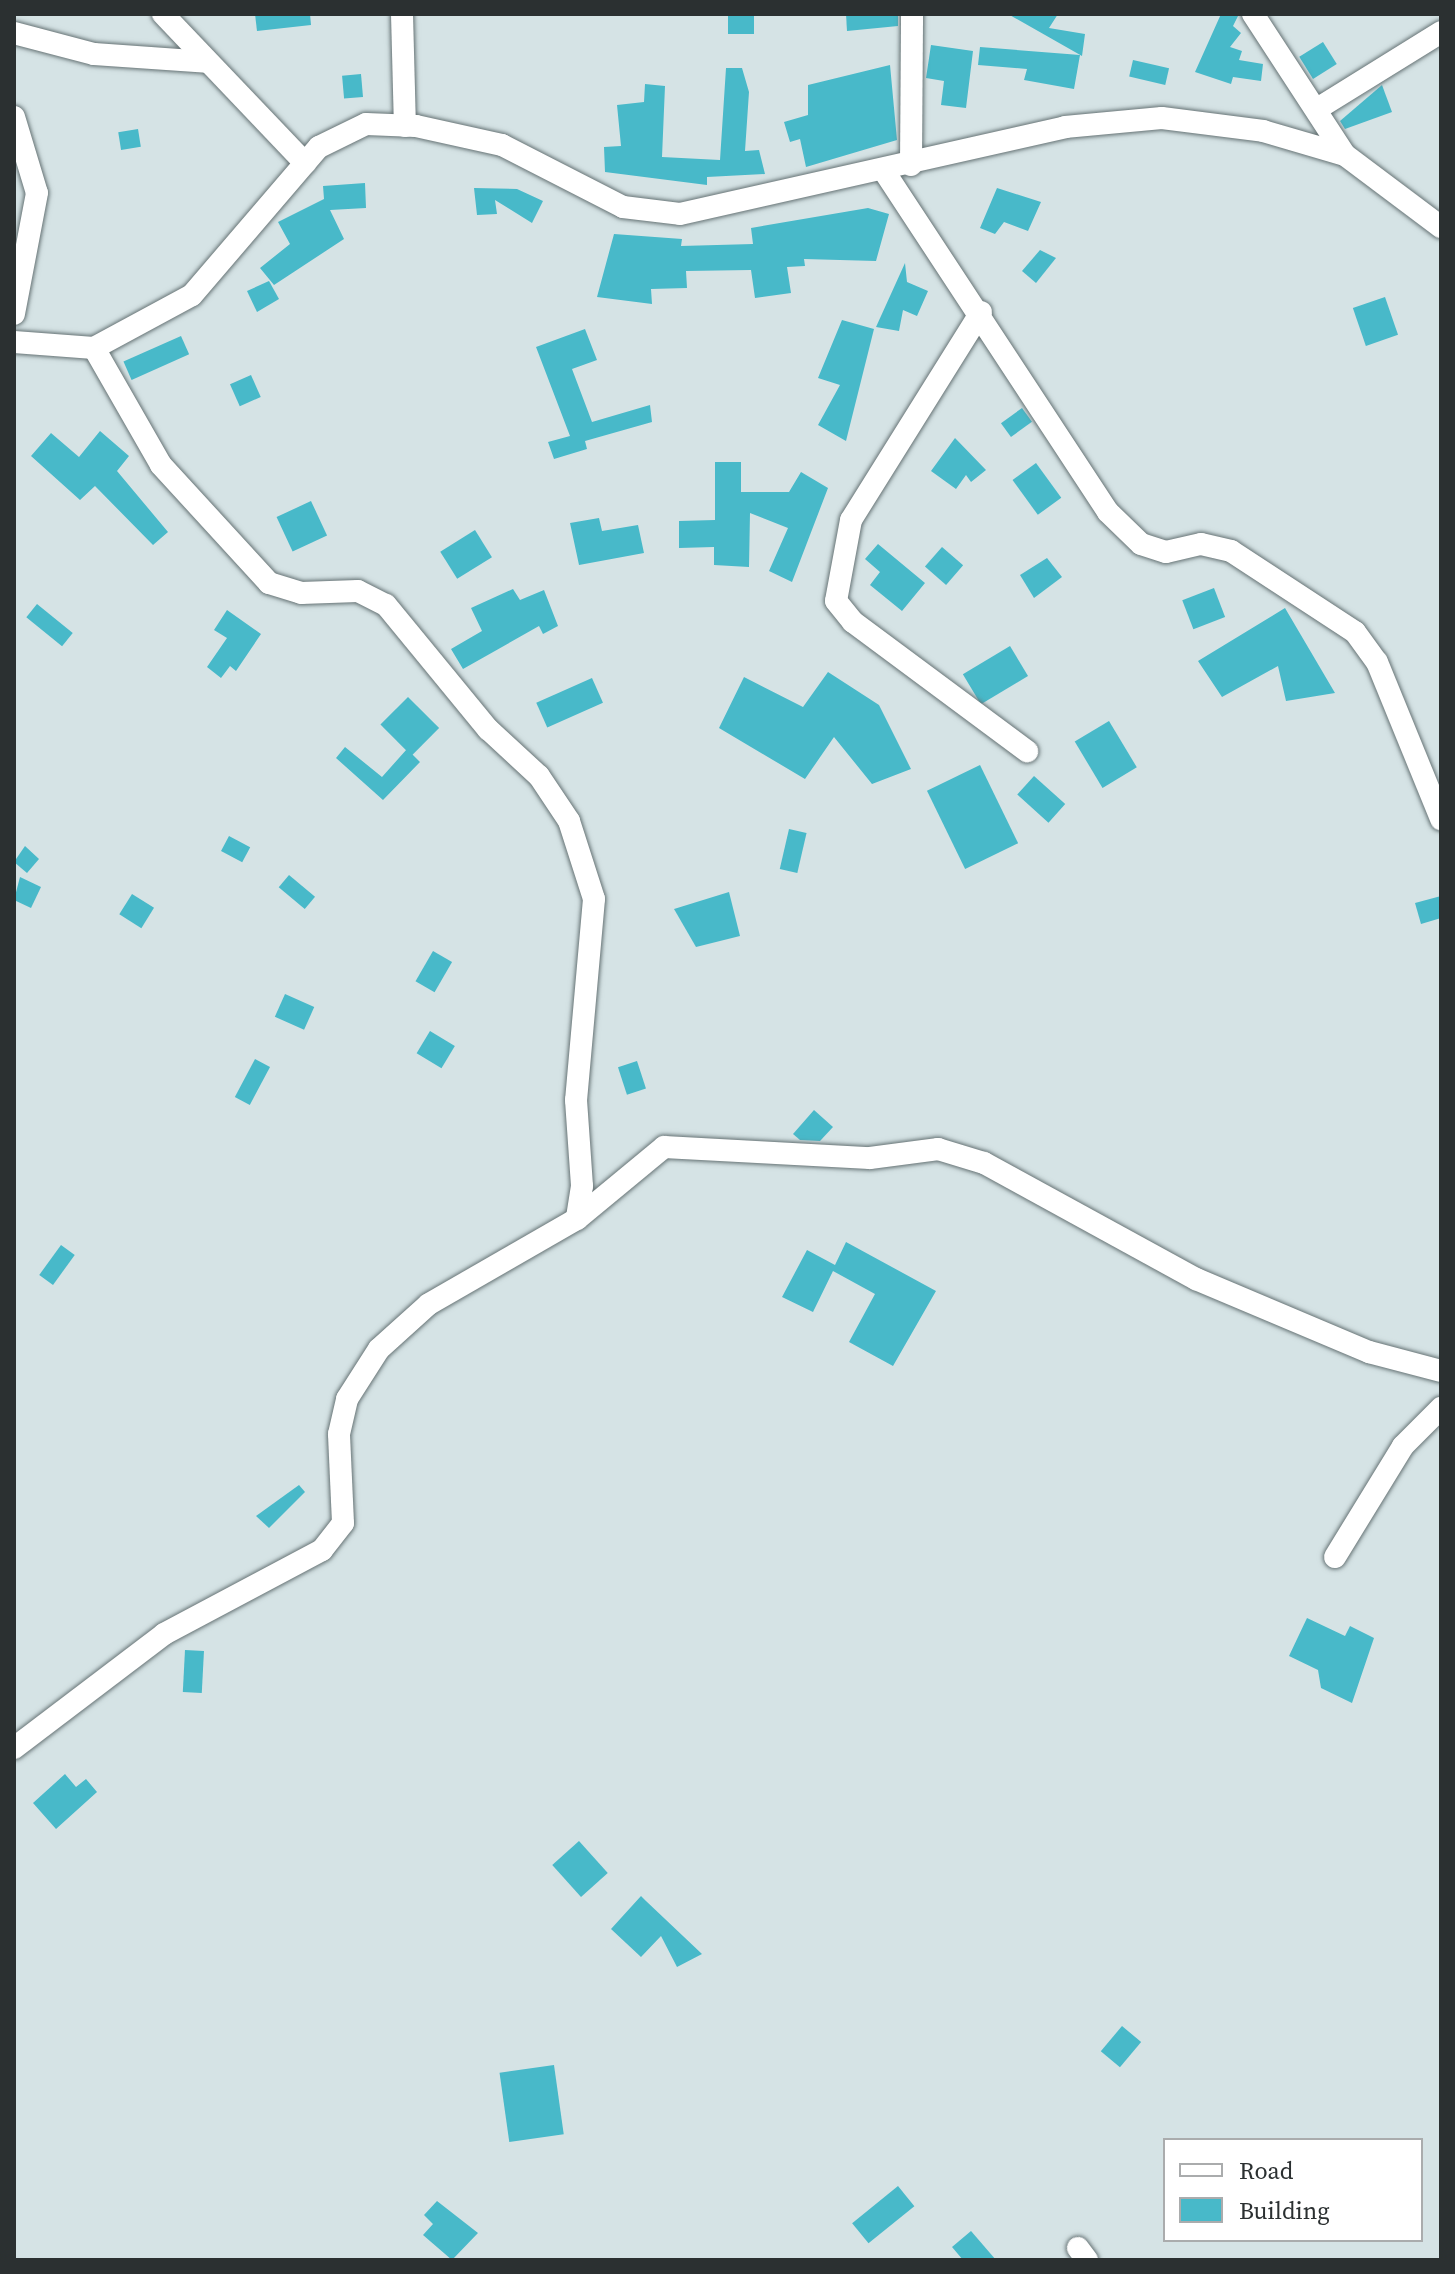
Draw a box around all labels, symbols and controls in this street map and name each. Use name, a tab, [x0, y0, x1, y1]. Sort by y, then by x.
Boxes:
legend	[1163, 2138, 1423, 2242]
text: Road	[1239, 2154, 1293, 2187]
text: Building	[1239, 2194, 1330, 2227]

